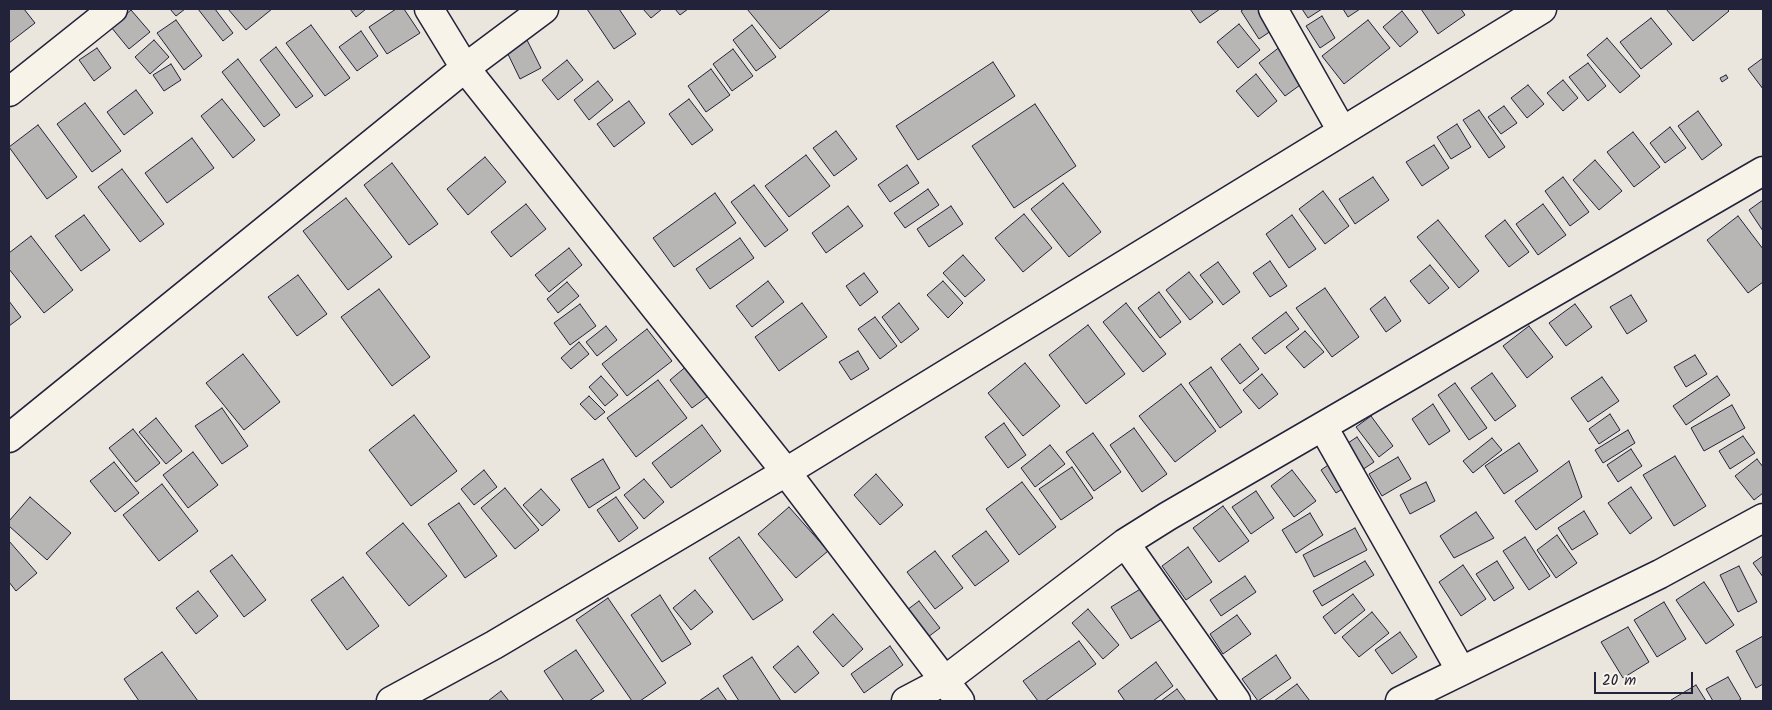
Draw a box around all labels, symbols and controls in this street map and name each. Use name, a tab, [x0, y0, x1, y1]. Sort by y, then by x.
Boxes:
scale bar	[1597, 662, 1696, 694]
text: 20 m	[1602, 669, 1636, 693]

